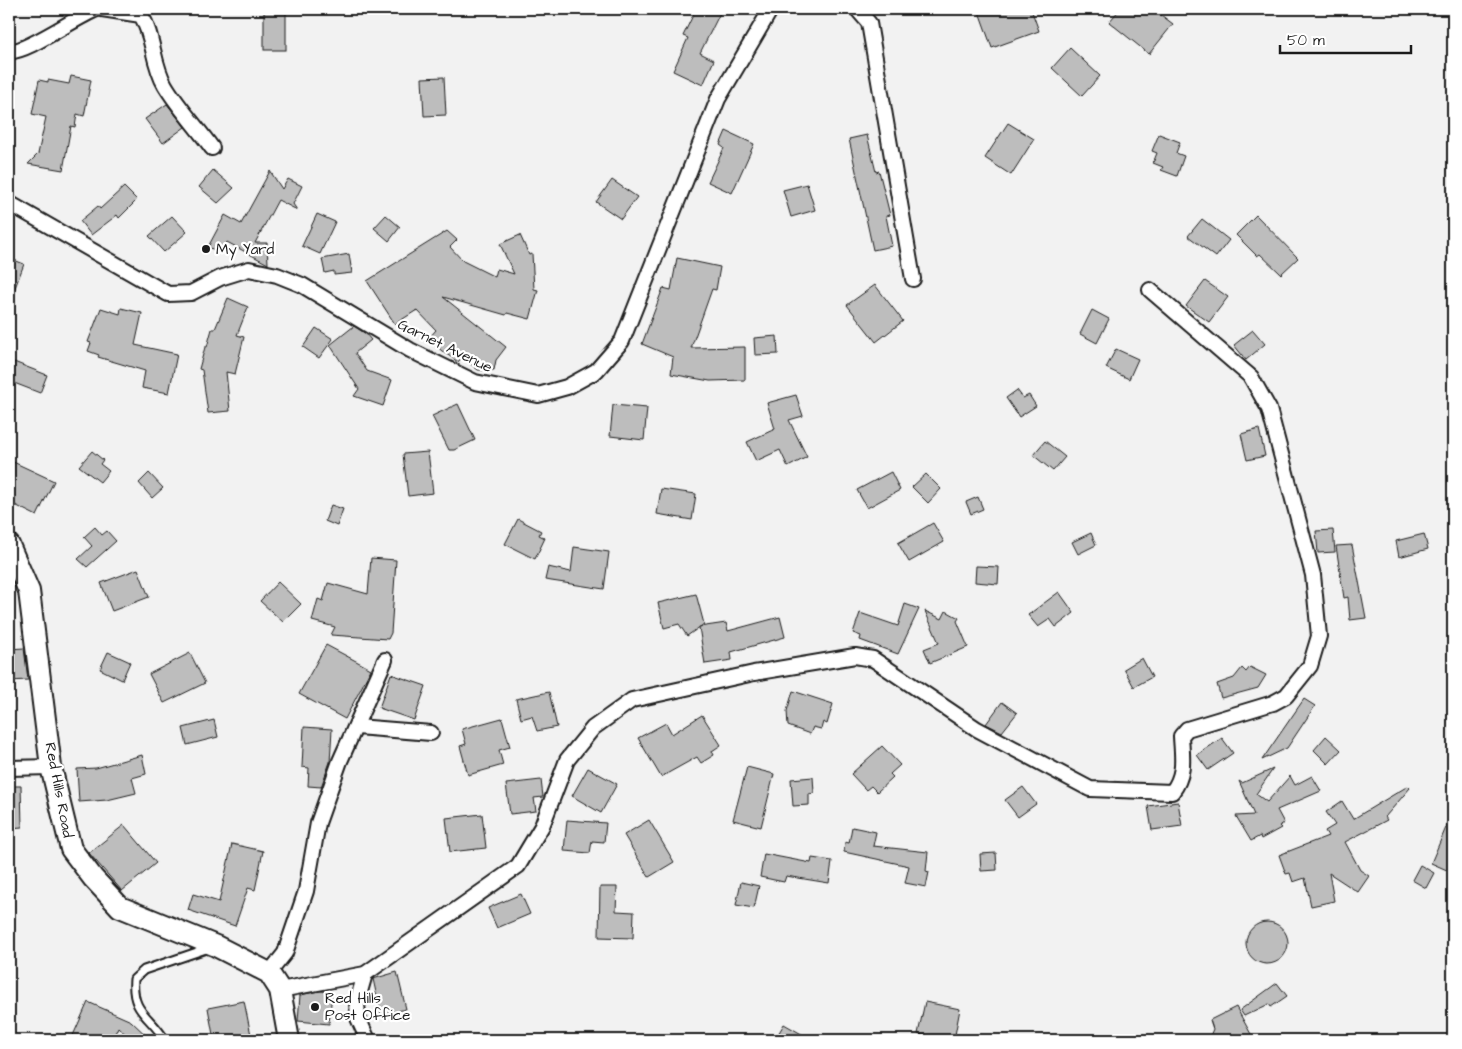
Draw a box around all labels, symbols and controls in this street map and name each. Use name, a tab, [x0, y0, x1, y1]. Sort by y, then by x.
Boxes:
scale bar	[1280, 22, 1411, 54]
text: 50 m	[1287, 30, 1325, 51]
place label: My Yard	[216, 239, 275, 261]
marker: My Yard	[200, 243, 212, 255]
street label: Garnet Avenue	[394, 314, 496, 378]
street label: Red Hills Road	[39, 741, 79, 840]
place label: Red Hills Post Office	[325, 988, 410, 1026]
marker: Red Hills Post Office	[309, 1001, 321, 1013]

